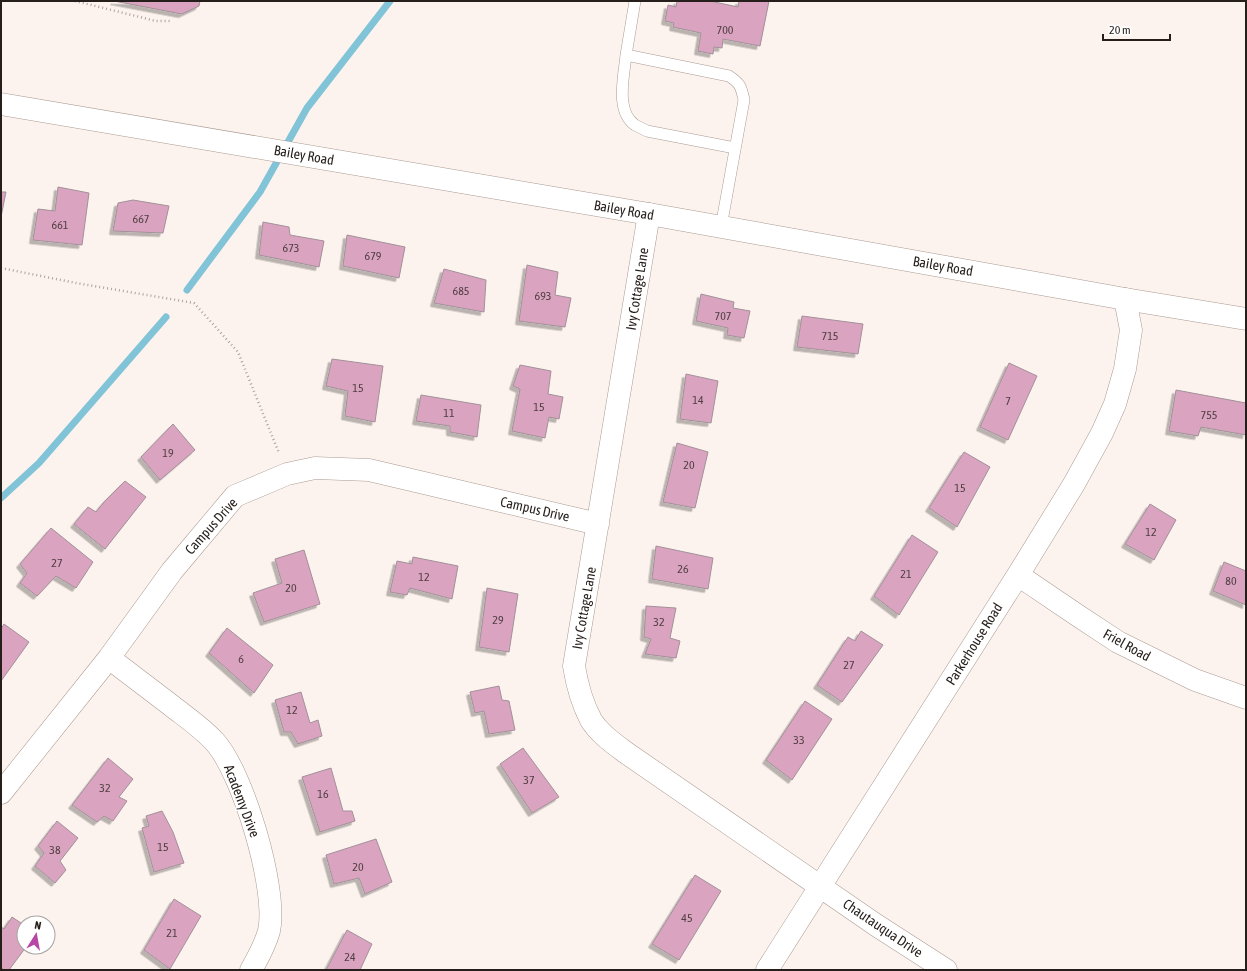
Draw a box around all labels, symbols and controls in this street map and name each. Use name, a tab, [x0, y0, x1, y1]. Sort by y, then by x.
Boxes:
scale bar	[1103, 16, 1170, 42]
house number: 700	[717, 23, 734, 37]
text: 20 m	[1109, 23, 1131, 37]
street label: Bailey Road	[273, 142, 335, 168]
street label: Bailey Road	[593, 197, 655, 223]
house number: 667	[133, 212, 150, 226]
house number: 661	[52, 218, 69, 232]
house number: 673	[283, 241, 299, 255]
street label: Ivy Cottage Lane	[623, 246, 651, 332]
house number: 679	[365, 249, 382, 263]
street label: Bailey Road	[912, 253, 974, 279]
house number: 685	[453, 284, 469, 298]
house number: 693	[535, 289, 551, 303]
house number: 707	[715, 309, 732, 323]
house number: 715	[822, 329, 838, 343]
house number: 15	[352, 381, 364, 395]
house number: 14	[692, 393, 704, 407]
house number: 7	[1005, 394, 1011, 408]
house number: 15	[533, 400, 545, 414]
house number: 11	[443, 406, 455, 420]
house number: 755	[1201, 408, 1217, 422]
house number: 19	[162, 446, 174, 460]
house number: 20	[683, 458, 695, 472]
house number: 15	[954, 481, 966, 495]
street label: Campus Drive	[499, 493, 571, 525]
street label: Campus Drive	[182, 495, 240, 557]
house number: 12	[1145, 525, 1157, 539]
house number: 27	[51, 556, 63, 570]
house number: 26	[677, 562, 689, 576]
street label: Ivy Cottage Lane	[569, 565, 599, 651]
house number: 21	[900, 567, 912, 581]
house number: 12	[418, 570, 430, 584]
house number: 80	[1225, 574, 1237, 588]
house number: 20	[285, 581, 297, 595]
street label: Parkerhouse Road	[942, 600, 1006, 688]
house number: 29	[492, 613, 504, 627]
house number: 32	[653, 615, 665, 629]
street label: Friel Road	[1101, 626, 1153, 664]
house number: 6	[238, 652, 244, 666]
house number: 27	[843, 658, 855, 672]
house number: 12	[286, 703, 298, 717]
house number: 33	[793, 733, 805, 747]
street label: Academy Drive	[221, 762, 263, 840]
house number: 37	[523, 773, 535, 787]
house number: 32	[99, 781, 111, 795]
house number: 16	[317, 787, 329, 801]
house number: 15	[157, 840, 169, 854]
house number: 38	[49, 843, 61, 857]
house number: 20	[352, 860, 364, 874]
street label: Chautauqua Drive	[840, 895, 926, 961]
house number: 45	[681, 911, 693, 925]
north arrow	[16, 915, 56, 955]
text: N	[34, 919, 42, 932]
house number: 21	[166, 926, 178, 940]
house number: 24	[344, 950, 356, 964]

